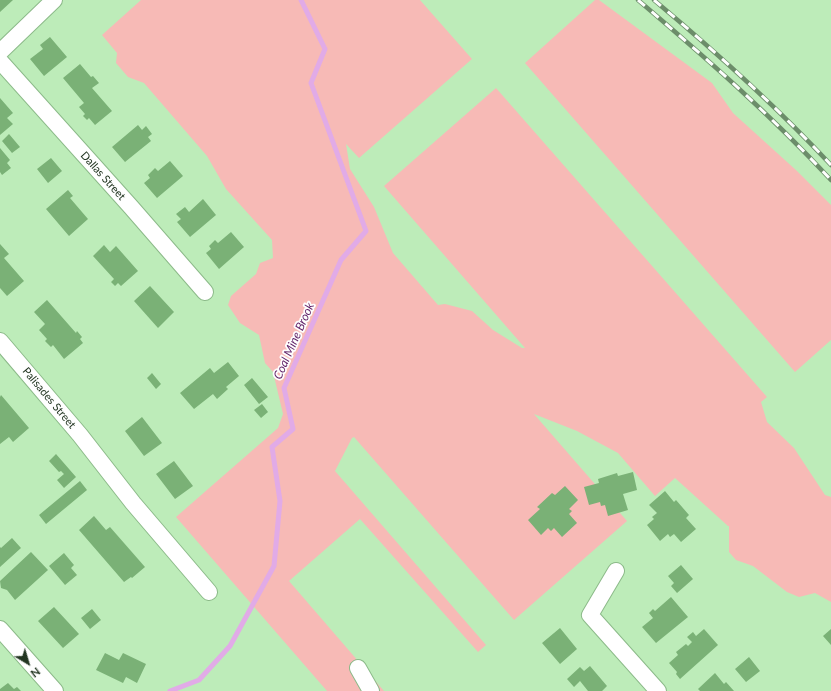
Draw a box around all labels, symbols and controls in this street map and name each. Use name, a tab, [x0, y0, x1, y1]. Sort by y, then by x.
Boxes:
street label: Dallas Street	[78, 149, 128, 203]
water label: Coal Mine Brook	[271, 301, 317, 381]
street label: Palisades Street	[20, 365, 78, 431]
north arrow	[8, 643, 48, 683]
text: N	[28, 665, 43, 681]

